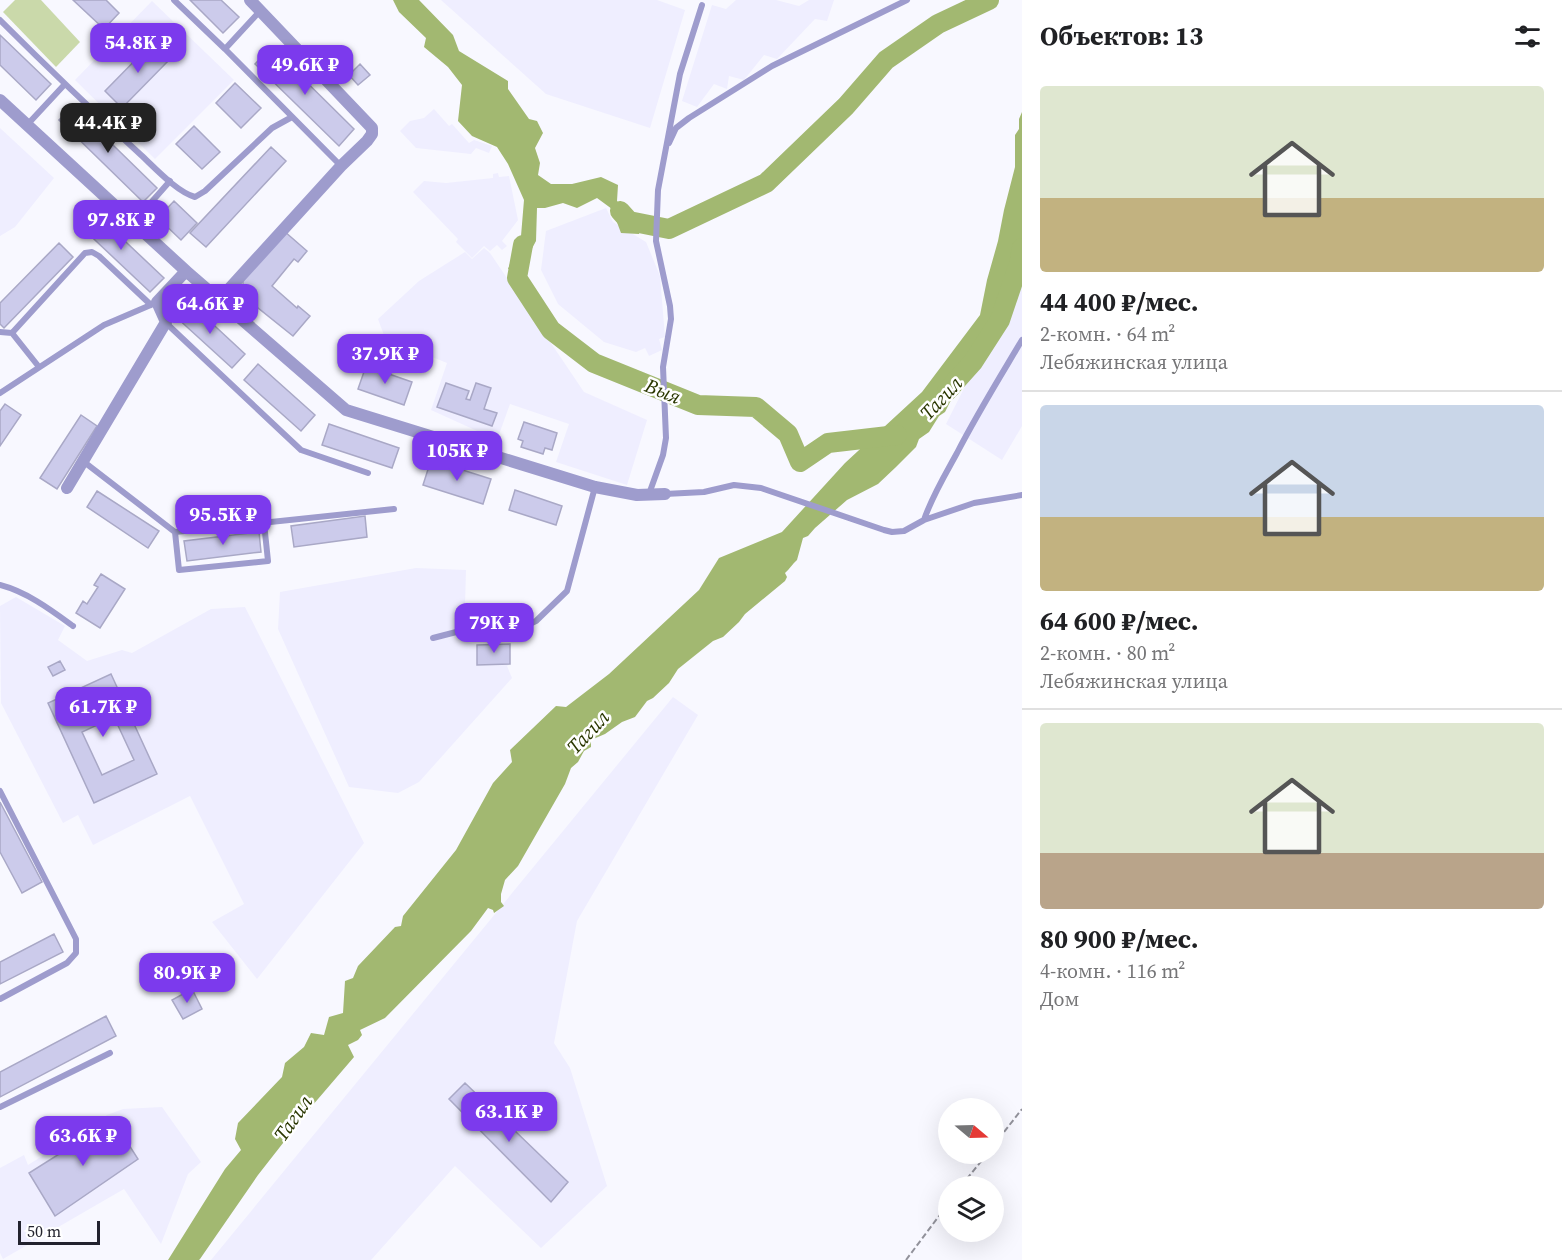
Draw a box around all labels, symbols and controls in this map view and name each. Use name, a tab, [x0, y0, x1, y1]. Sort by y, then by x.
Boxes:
text: Объектов: 13	[1040, 18, 1203, 54]
icon: filters	[1511, 20, 1544, 53]
pin: 54.8K ₽	[83, 23, 193, 74]
text: 54.8K ₽	[104, 28, 172, 56]
pin: 49.6K ₽	[250, 45, 360, 96]
text: 49.6K ₽	[271, 50, 339, 78]
pin: 44.4K ₽	[53, 103, 163, 154]
text: 44.4K ₽	[74, 108, 142, 136]
icon: home	[1238, 125, 1346, 233]
pin: 97.8K ₽	[66, 200, 176, 251]
text: 97.8K ₽	[87, 205, 155, 233]
pin: 64.6K ₽	[155, 284, 265, 335]
text: 44 400 ₽/мес.	[1040, 284, 1199, 320]
text: 64.6K ₽	[176, 289, 244, 317]
text: 2-комн. · 64 m²	[1040, 320, 1175, 348]
pin: 37.9K ₽	[330, 334, 440, 385]
text: 37.9K ₽	[351, 339, 419, 367]
text: Лебяжинская улица	[1040, 348, 1228, 376]
water label: Тагил	[913, 370, 969, 426]
water label: Выя	[640, 371, 685, 411]
pin: 105K ₽	[408, 431, 506, 482]
text: 105K ₽	[426, 436, 488, 464]
icon: home	[1238, 444, 1346, 552]
pin: 95.5K ₽	[168, 495, 278, 546]
text: 95.5K ₽	[189, 500, 257, 528]
pin: 79K ₽	[452, 603, 536, 654]
text: 64 600 ₽/мес.	[1040, 603, 1199, 639]
text: 79K ₽	[469, 608, 519, 636]
text: 2-комн. · 80 m²	[1040, 639, 1175, 667]
text: Лебяжинская улица	[1040, 667, 1228, 695]
pin: 61.7K ₽	[48, 687, 158, 738]
text: 61.7K ₽	[69, 692, 137, 720]
water label: Тагил	[560, 704, 616, 760]
icon: home	[1238, 762, 1346, 870]
text: 80 900 ₽/мес.	[1040, 921, 1199, 957]
pin: 80.9K ₽	[132, 953, 242, 1004]
text: 4-комн. · 116 m²	[1040, 957, 1185, 985]
text: 80.9K ₽	[153, 958, 221, 986]
text: Дом	[1040, 985, 1079, 1013]
water label: Тагил	[267, 1089, 319, 1147]
pin: 63.1K ₽	[454, 1092, 564, 1143]
text: 63.1K ₽	[475, 1097, 543, 1125]
north arrow	[938, 1098, 1004, 1164]
map controls	[938, 1098, 1004, 1242]
pin: 63.6K ₽	[28, 1116, 138, 1167]
text: 63.6K ₽	[49, 1121, 117, 1149]
button: layers	[938, 1176, 1004, 1242]
scale bar	[18, 1218, 100, 1246]
text: 50 m	[27, 1220, 61, 1242]

